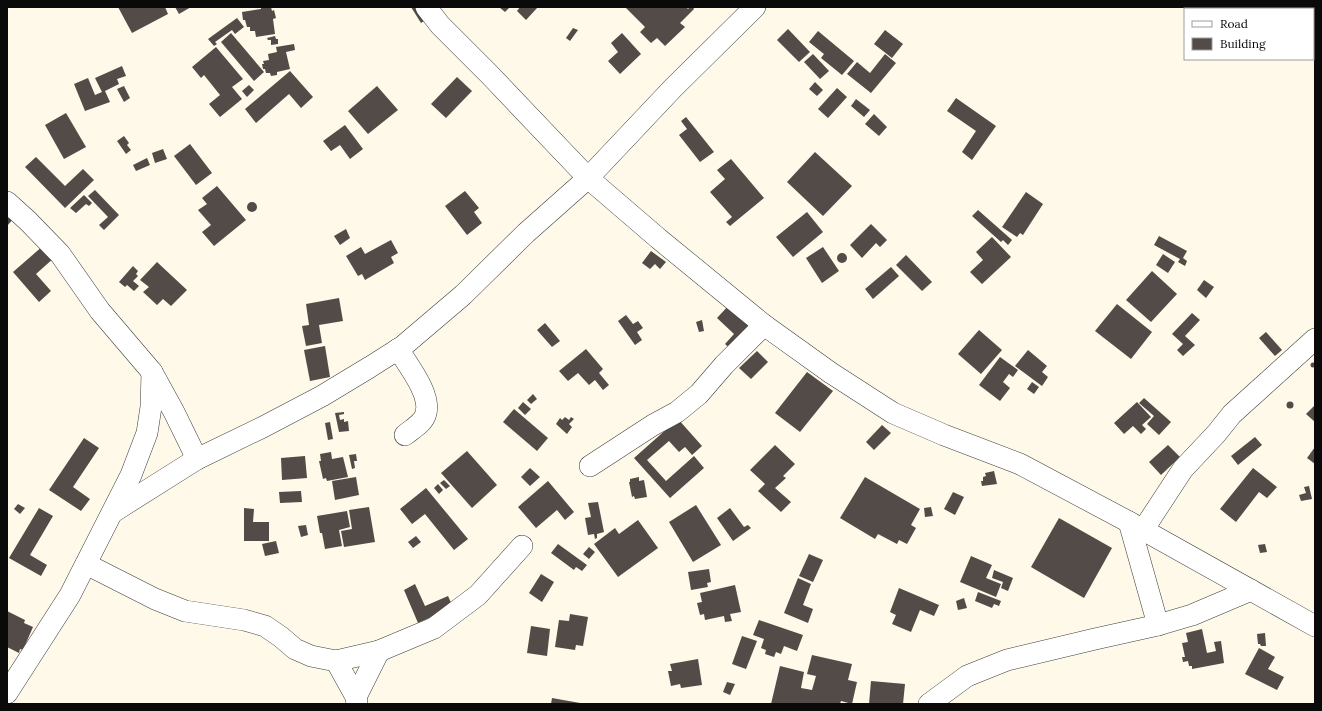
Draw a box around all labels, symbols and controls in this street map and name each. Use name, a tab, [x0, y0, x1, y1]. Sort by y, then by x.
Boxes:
legend	[1184, 8, 1314, 60]
text: Road	[1220, 16, 1248, 31]
text: Building	[1220, 36, 1266, 51]

